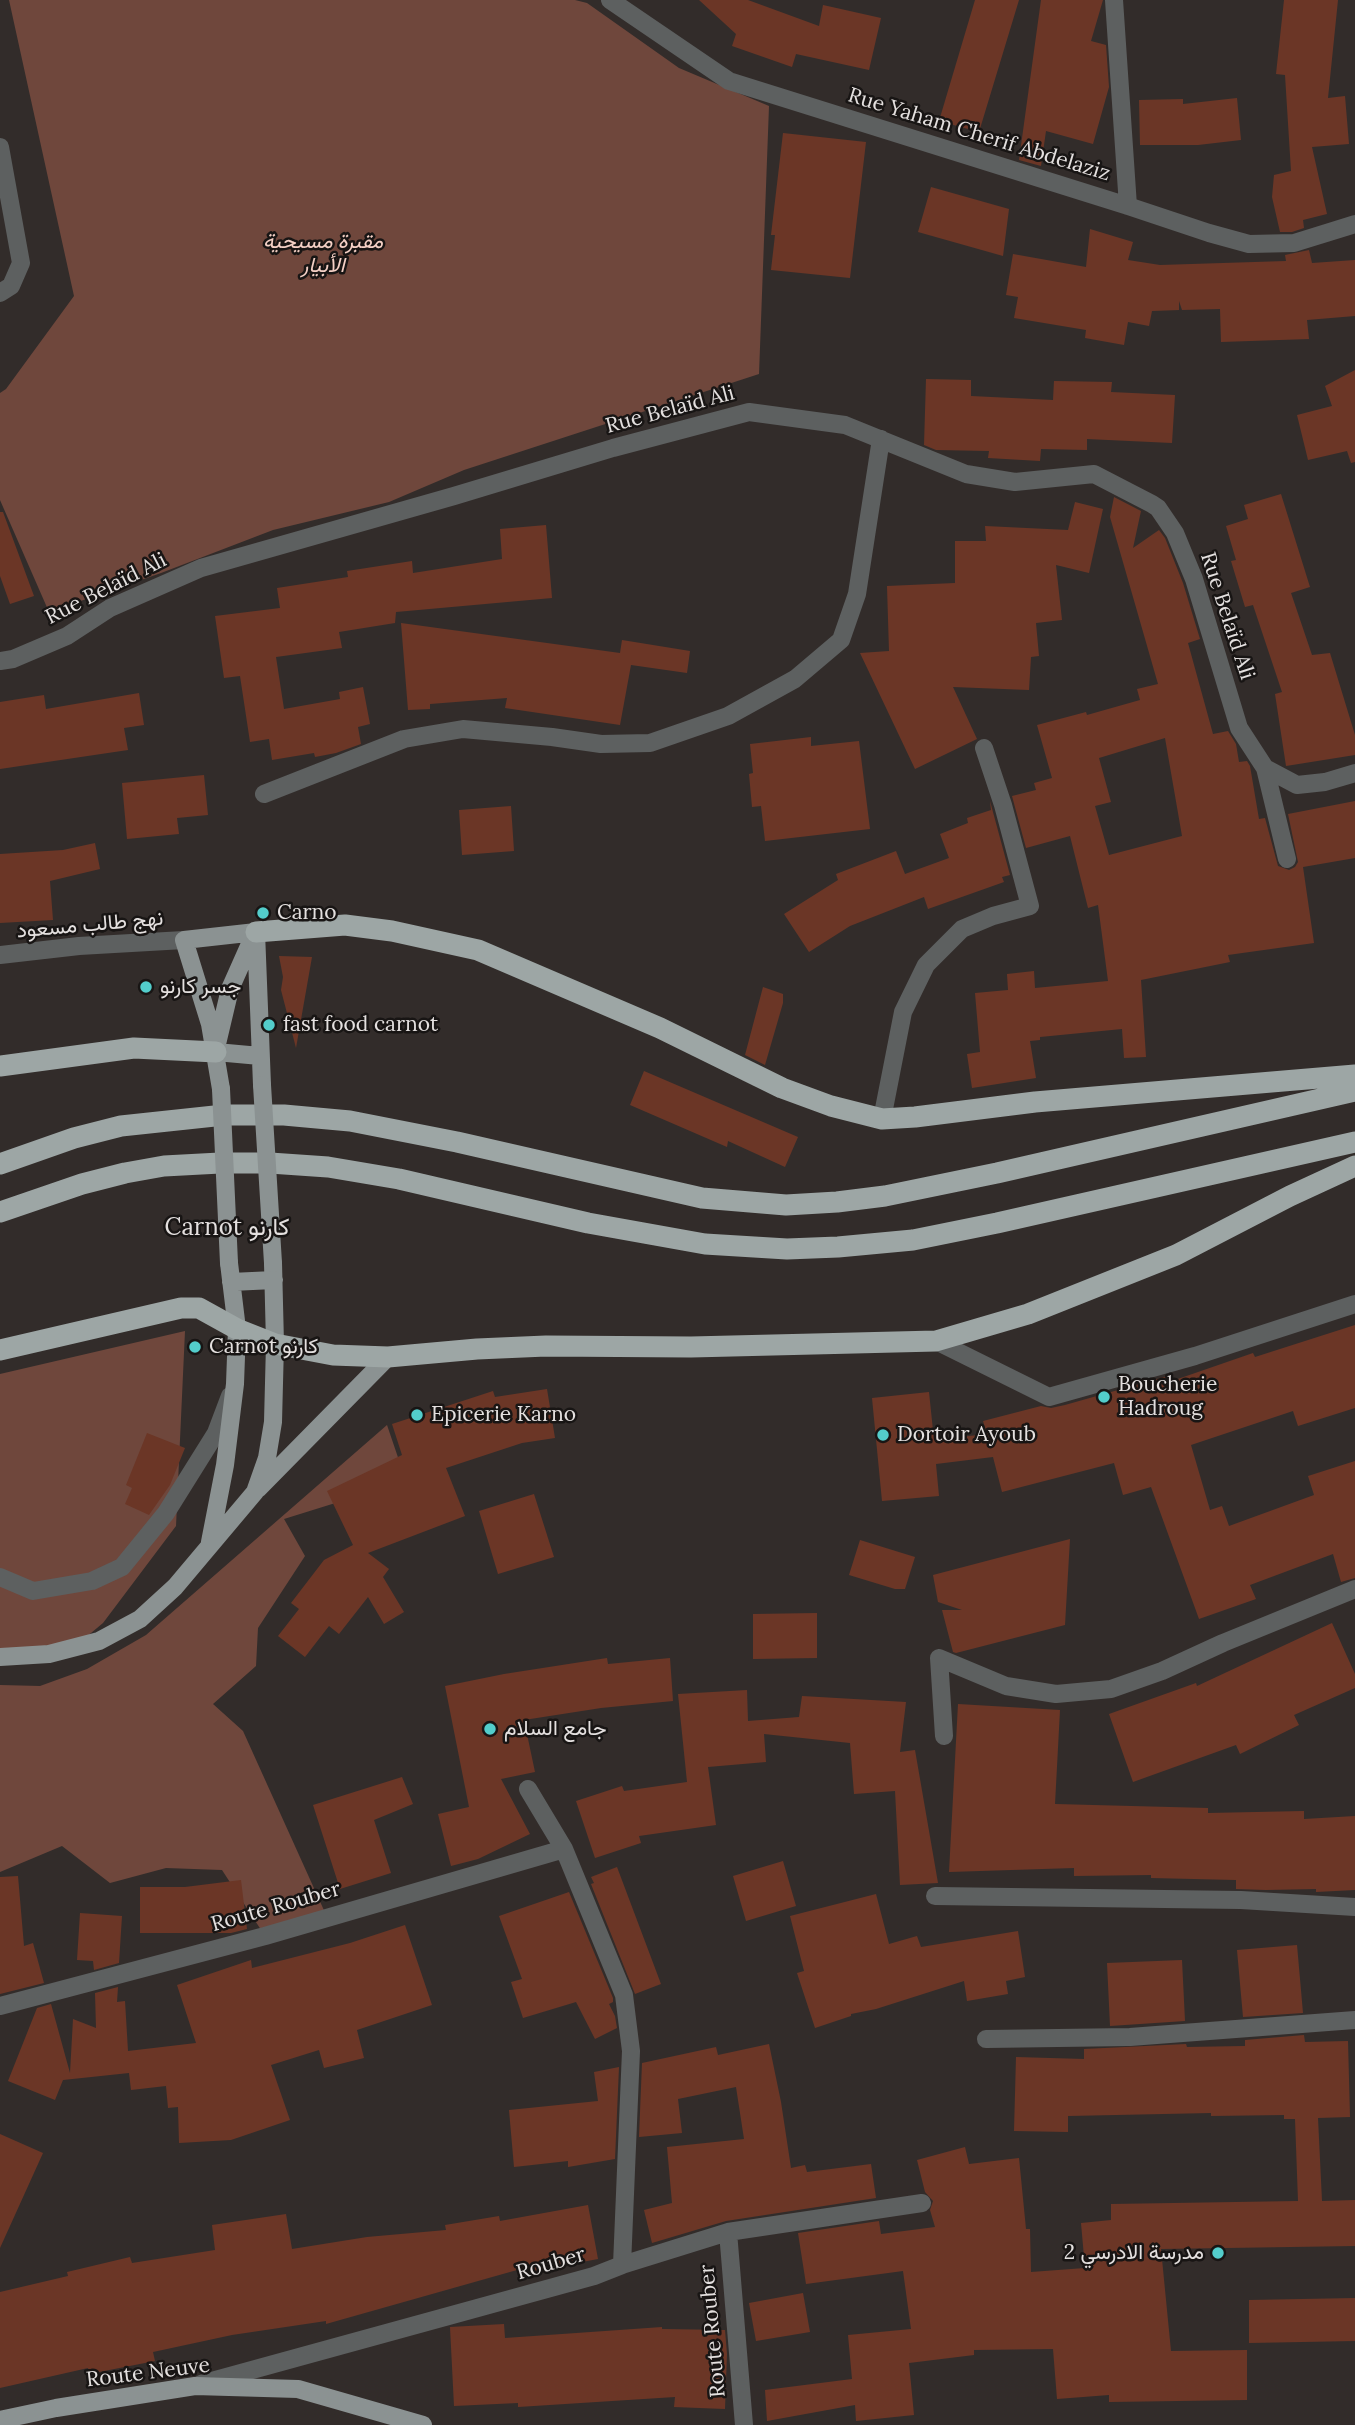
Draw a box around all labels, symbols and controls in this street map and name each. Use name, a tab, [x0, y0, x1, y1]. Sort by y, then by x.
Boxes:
street label: Rue Yaham Cherif Abdelaziz	[845, 83, 1113, 187]
park label: مقبرة مسيحية الأبيار	[263, 229, 383, 279]
street label: Rue Belaïd Ali	[603, 381, 737, 439]
street label: Rue Belaïd Ali	[41, 548, 171, 630]
street label: Rue Belaïd Ali	[1195, 549, 1259, 683]
place label: Carno	[277, 900, 337, 926]
marker: Carno	[255, 905, 271, 921]
street label: نهج طالب مسعود	[16, 906, 164, 944]
place label: جسر كارنو	[160, 974, 241, 1000]
marker: جسر كارنو	[138, 979, 154, 995]
place label: fast food carnot	[283, 1012, 438, 1038]
marker: fast food carnot	[261, 1017, 277, 1033]
district label: Carnot كارنو	[165, 1214, 289, 1242]
place label: Carnot كارنو	[209, 1334, 318, 1360]
marker: Carnot كارنو	[187, 1339, 203, 1355]
place label: Boucherie Hadroug	[1118, 1372, 1217, 1422]
marker: Boucherie Hadroug	[1096, 1389, 1112, 1405]
place label: Epicerie Karno	[431, 1402, 576, 1428]
marker: Epicerie Karno	[409, 1407, 425, 1423]
place label: Dortoir Ayoub	[897, 1422, 1036, 1448]
marker: Dortoir Ayoub	[875, 1427, 891, 1443]
place label: جامع السلام	[504, 1716, 607, 1742]
marker: جامع السلام	[482, 1721, 498, 1737]
street label: Route Rouber	[208, 1876, 344, 1938]
place label: مدرسة الادرسي 2	[1064, 2240, 1204, 2266]
street label: Rouber	[514, 2242, 588, 2286]
marker: مدرسة الادرسي 2	[1210, 2245, 1226, 2261]
street label: Route Rouber	[695, 2263, 731, 2399]
street label: Route Neuve	[85, 2353, 211, 2393]

